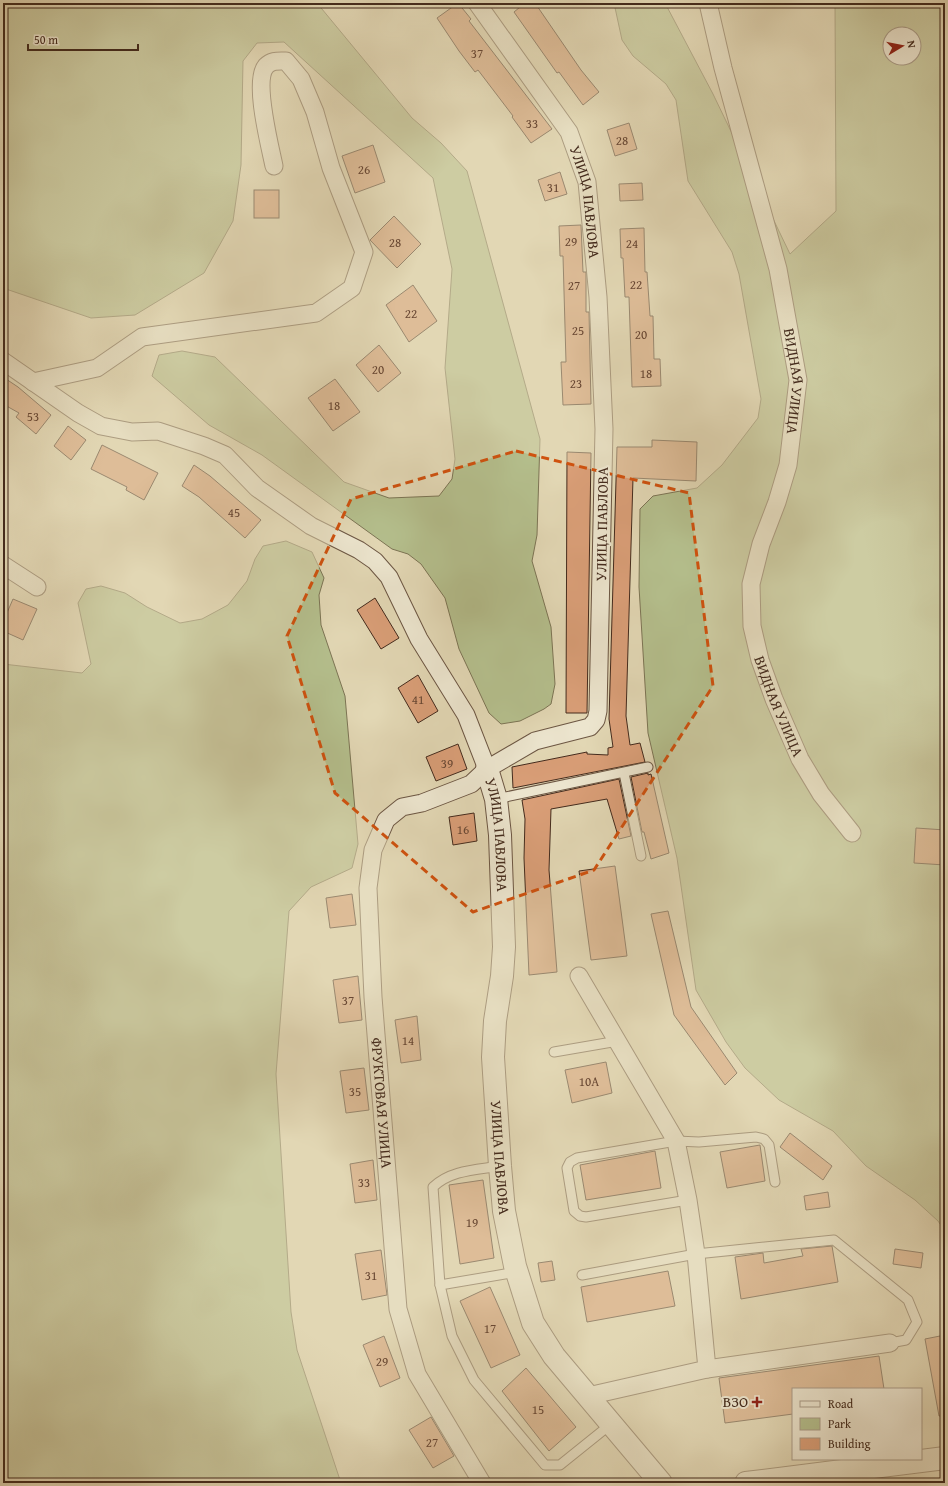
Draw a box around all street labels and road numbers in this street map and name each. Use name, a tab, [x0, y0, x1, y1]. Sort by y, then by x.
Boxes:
street label: УЛИЦА ПАВЛОВА	[565, 143, 605, 259]
street label: ВИДНАЯ УЛИЦА	[779, 327, 810, 436]
street label: УЛИЦА ПАВЛОВА	[590, 467, 613, 581]
street label: ВИДНАЯ УЛИЦА	[749, 653, 809, 760]
street label: УЛИЦА ПАВЛОВА	[480, 775, 513, 892]
street label: ФРУКТОВАЯ УЛИЦА	[366, 1037, 398, 1169]
street label: УЛИЦА ПАВЛОВА	[486, 1100, 515, 1215]

